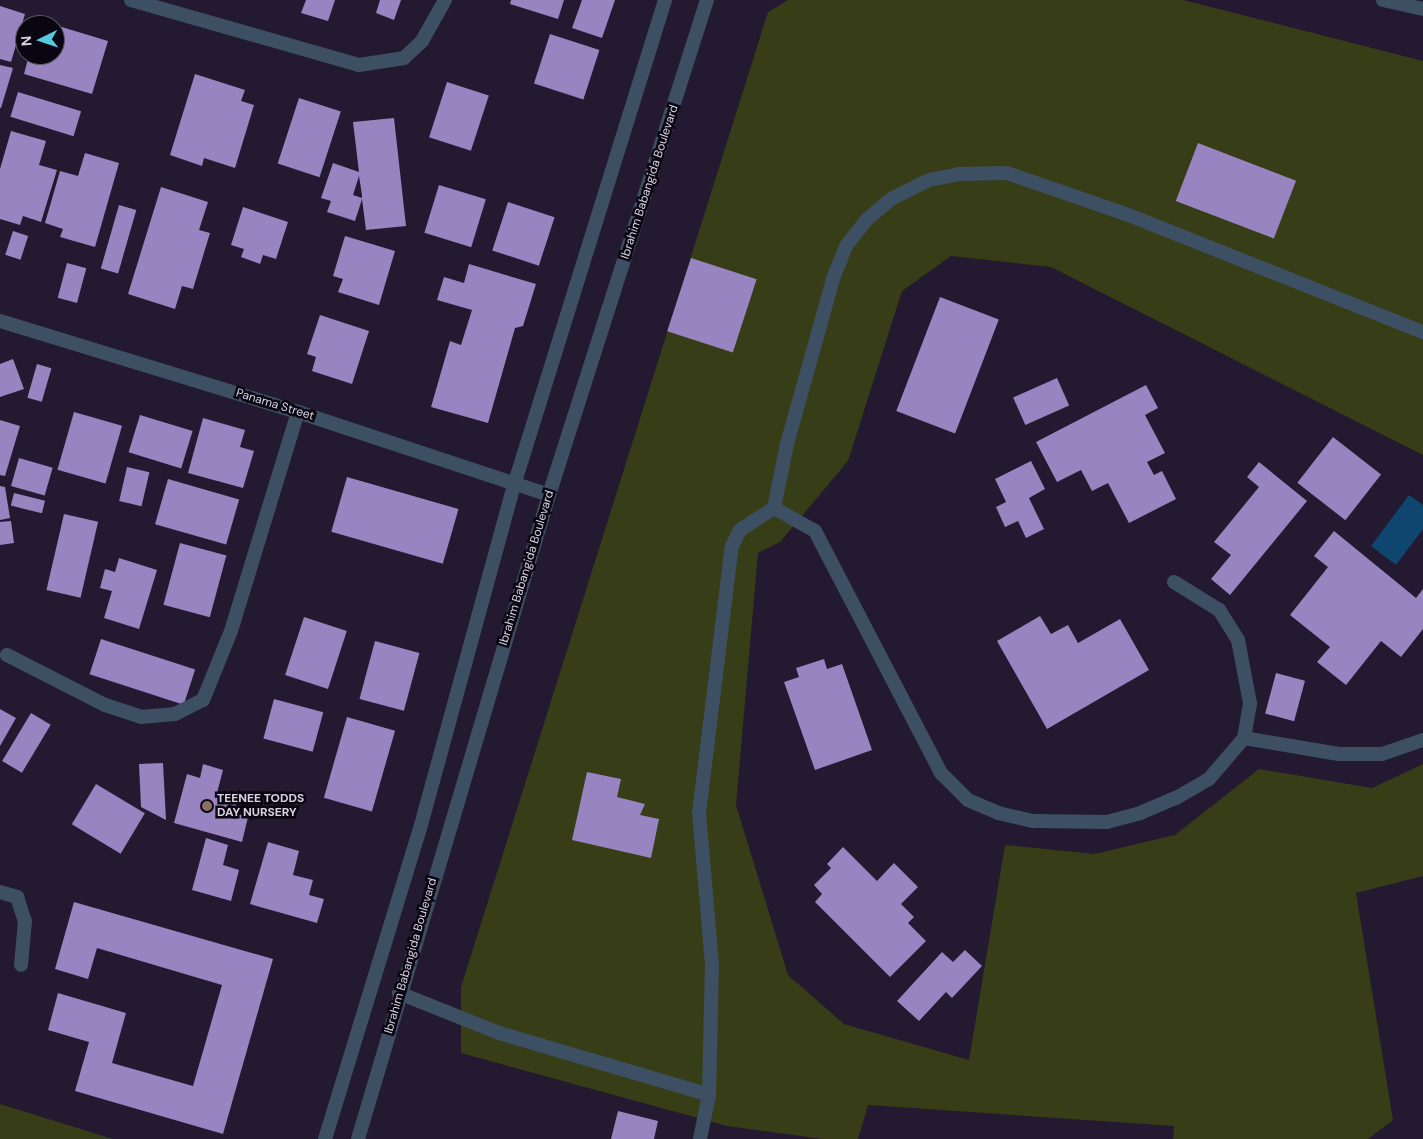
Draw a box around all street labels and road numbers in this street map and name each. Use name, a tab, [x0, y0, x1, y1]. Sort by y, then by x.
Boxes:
street label: Ibrahim Babangida Boulevard	[618, 103, 682, 261]
street label: Panama Street	[234, 386, 316, 424]
street label: Ibrahim Babangida Boulevard	[497, 489, 557, 647]
street label: Ibrahim Babangida Boulevard	[382, 877, 440, 1035]

